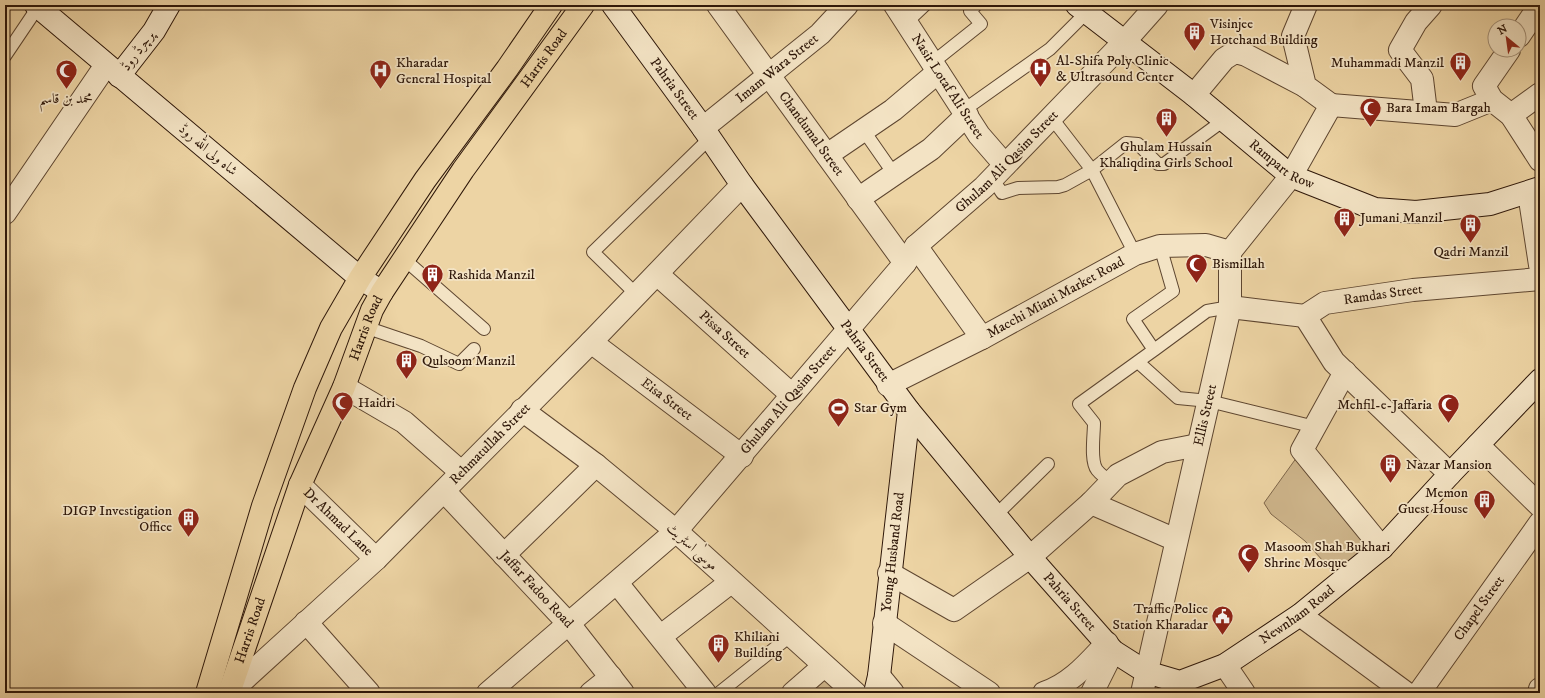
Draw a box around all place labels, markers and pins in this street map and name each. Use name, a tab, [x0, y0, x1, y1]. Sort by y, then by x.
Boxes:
place label: Visinjee Hotchand Building	[1209, 15, 1318, 49]
building icon: Visinjee Hotchand Building	[1182, 19, 1208, 52]
building icon: Muhammadi Manzil	[1447, 50, 1473, 83]
place label: Al-Shifa Poly Clinic & Ultrasound Center	[1056, 52, 1175, 86]
place label: Kharadar General Hospital	[396, 54, 492, 88]
place label: Muhammadi Manzil	[1331, 54, 1445, 72]
hospital icon: Al-Shifa Poly Clinic & Ultrasound Center	[1028, 56, 1054, 89]
mosque icon: محمد بن قاسم	[53, 58, 79, 91]
hospital icon: Kharadar General Hospital	[367, 58, 393, 91]
place label: محمد بن قاسم	[39, 90, 93, 112]
mosque icon: Bara Imam Bargah	[1358, 95, 1384, 128]
place label: Bara Imam Bargah	[1386, 99, 1492, 117]
building icon: Ghulam Hussain Khaliqdina Girls School	[1153, 106, 1179, 139]
place label: Ghulam Hussain Khaliqdina Girls School	[1099, 138, 1234, 172]
building icon: Jumani Manzil	[1331, 205, 1357, 238]
place label: Jumani Manzil	[1358, 209, 1443, 227]
building icon: Qadri Manzil	[1458, 211, 1484, 244]
place label: Qadri Manzil	[1433, 243, 1509, 261]
mosque icon: Bismillah	[1183, 251, 1209, 284]
place label: Bismillah	[1212, 255, 1266, 273]
building icon: Rashida Manzil	[419, 262, 445, 295]
place label: Rashida Manzil	[448, 266, 536, 284]
building icon: Qulsoom Manzil	[394, 348, 420, 381]
place label: Qulsoom Manzil	[422, 352, 516, 370]
mosque icon: Haidri	[329, 390, 355, 423]
mosque icon: Mehfil-e-Jaffaria	[1435, 392, 1461, 425]
place label: Haidri	[358, 394, 396, 412]
sports icon: Star Gym	[826, 395, 852, 428]
place label: Mehfil-e-Jaffaria	[1337, 396, 1432, 414]
place label: Star Gym	[854, 399, 907, 417]
building icon: Nazar Mansion	[1377, 452, 1403, 485]
place label: Nazar Mansion	[1406, 456, 1492, 474]
place label: Memon Guest House	[1398, 484, 1469, 518]
building icon: Memon Guest House	[1471, 488, 1497, 521]
place label: DIGP Investigation Office	[62, 502, 173, 536]
building icon: DIGP Investigation Office	[175, 506, 201, 539]
place label: Masoom Shah Bukhari Shrine Mosque	[1264, 538, 1391, 572]
mosque icon: Masoom Shah Bukhari Shrine Mosque	[1235, 542, 1261, 575]
place label: Traffic Police Station Kharadar	[1113, 600, 1209, 634]
public building icon: Traffic Police Station Kharadar	[1210, 604, 1236, 637]
place label: Khiliani Building	[734, 628, 782, 662]
building icon: Khiliani Building	[706, 632, 732, 665]

